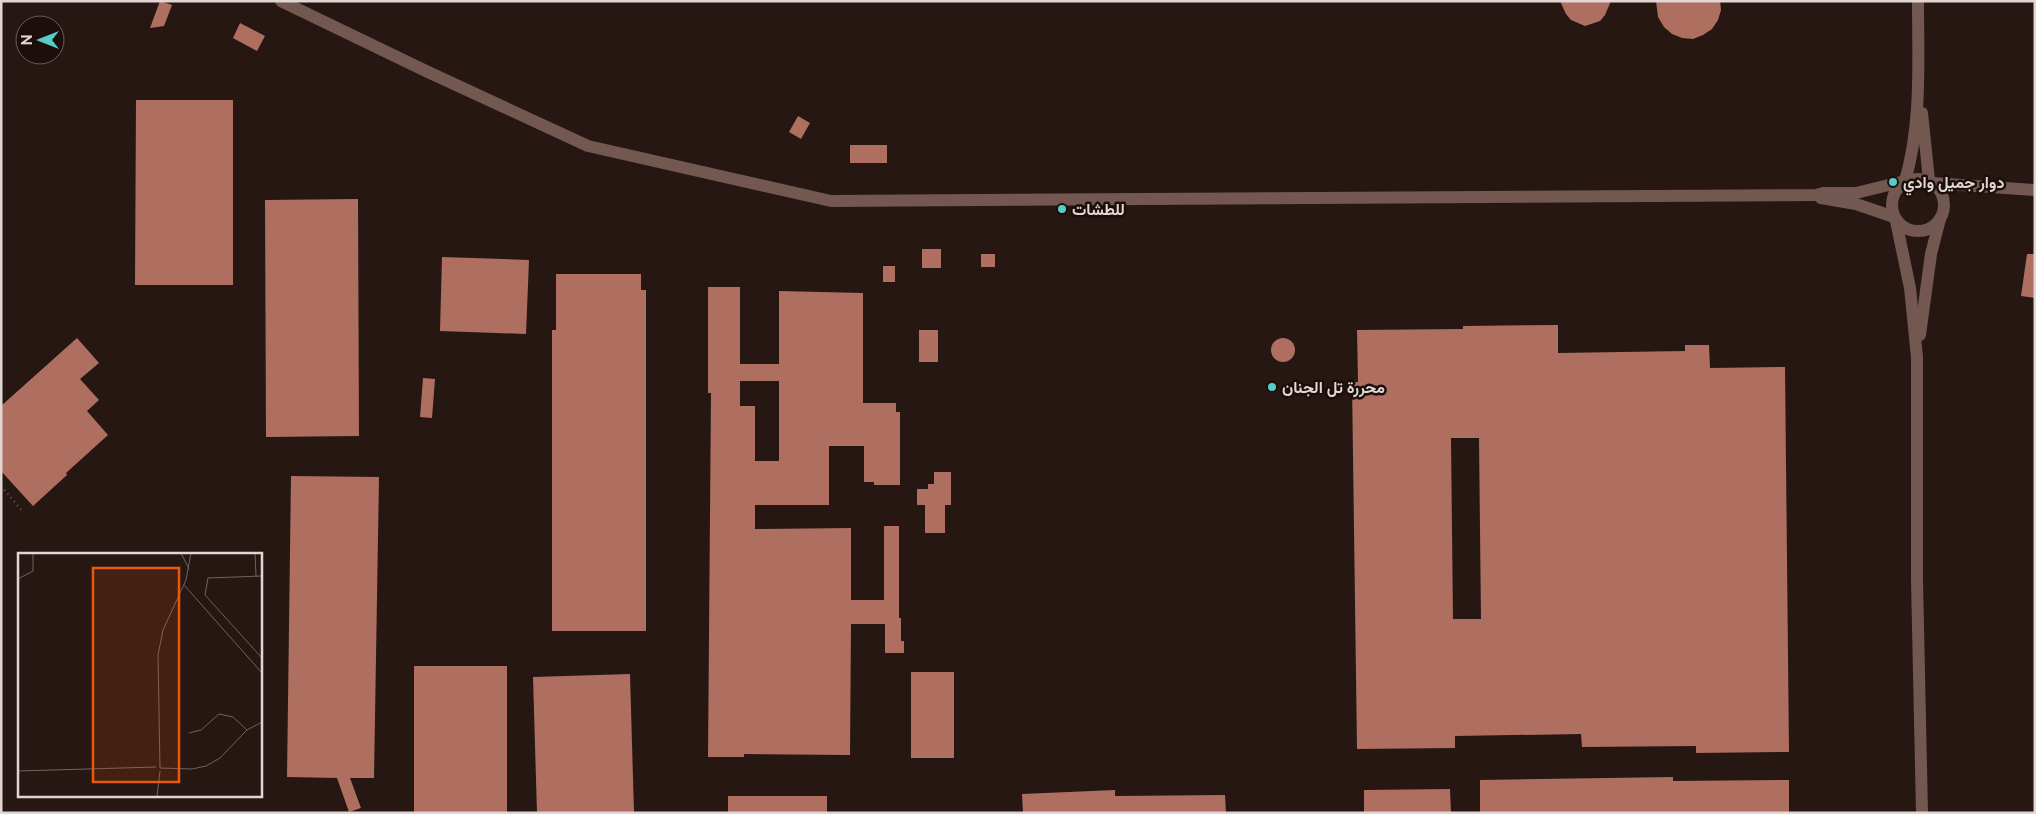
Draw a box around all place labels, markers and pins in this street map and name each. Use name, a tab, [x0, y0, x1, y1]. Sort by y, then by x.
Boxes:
place label: دوار جميل وادي	[1903, 173, 2004, 196]
marker: دوار جميل وادي	[1887, 176, 1899, 188]
place label: للطشات	[1072, 200, 1125, 219]
marker: للطشات	[1056, 203, 1068, 215]
place label: محررة تل الجنان	[1282, 378, 1385, 398]
marker: محررة تل الجنان	[1266, 381, 1278, 393]

